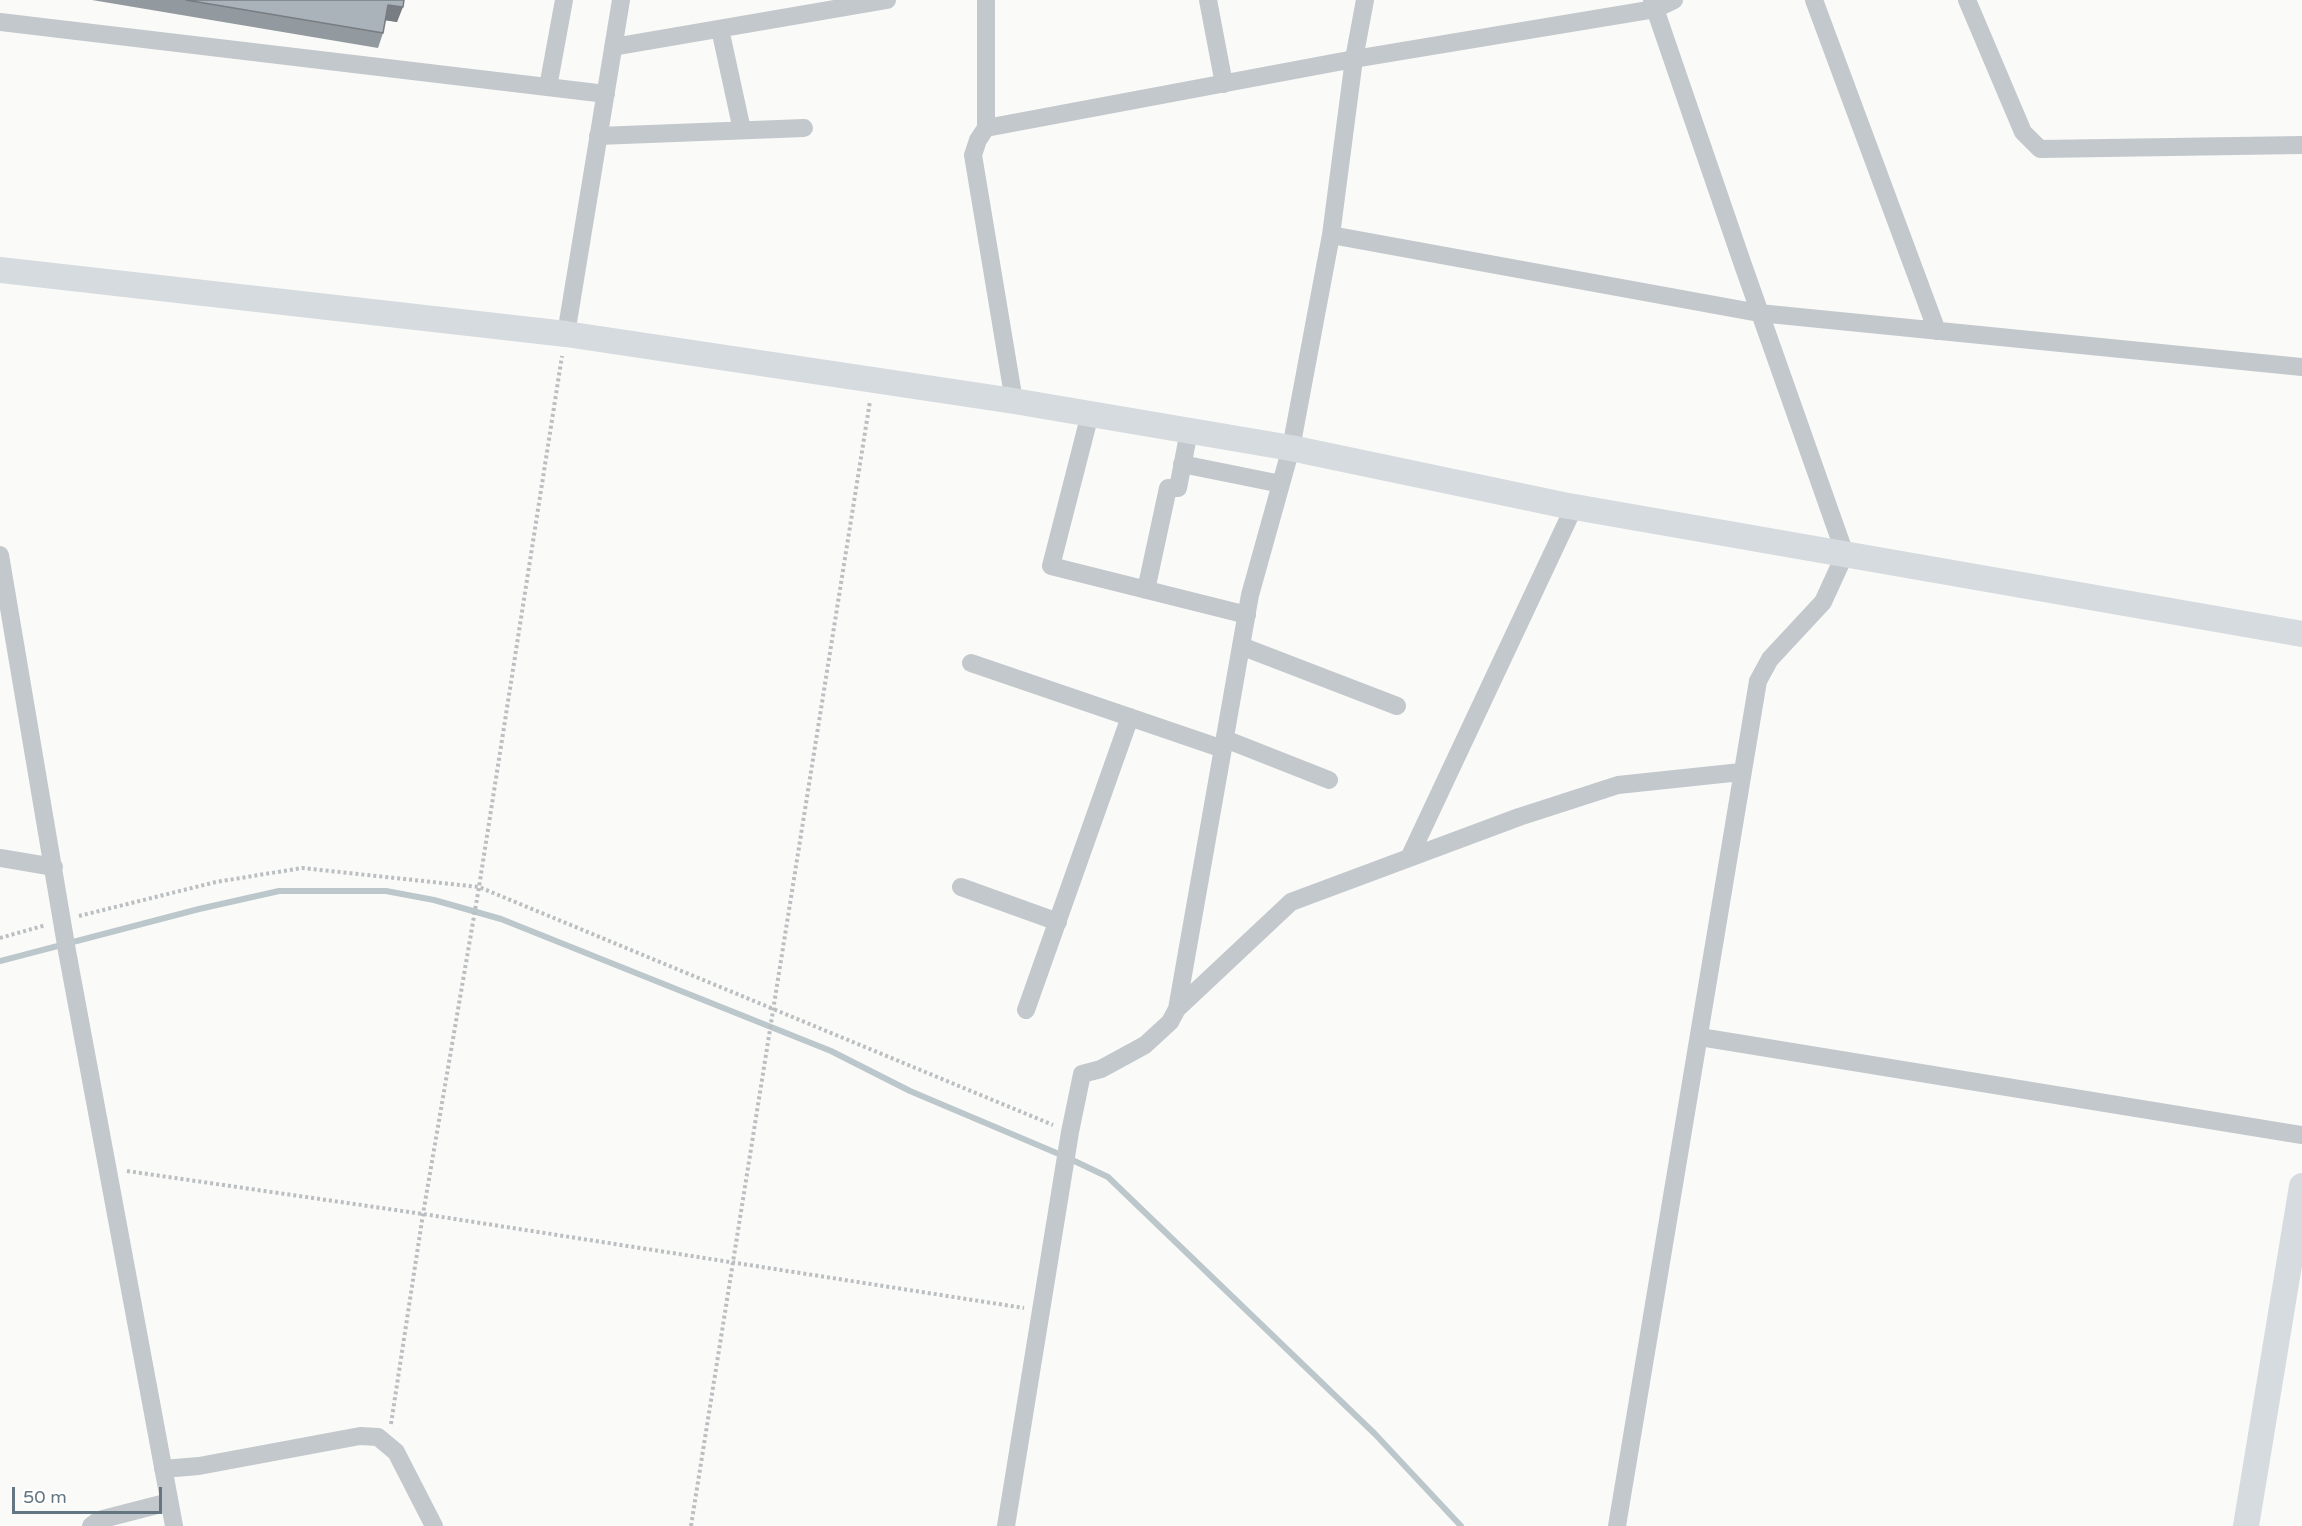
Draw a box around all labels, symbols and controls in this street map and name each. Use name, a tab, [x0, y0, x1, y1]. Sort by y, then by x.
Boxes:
scale bar	[15, 1475, 165, 1513]
text: 50 m	[23, 1486, 67, 1508]

